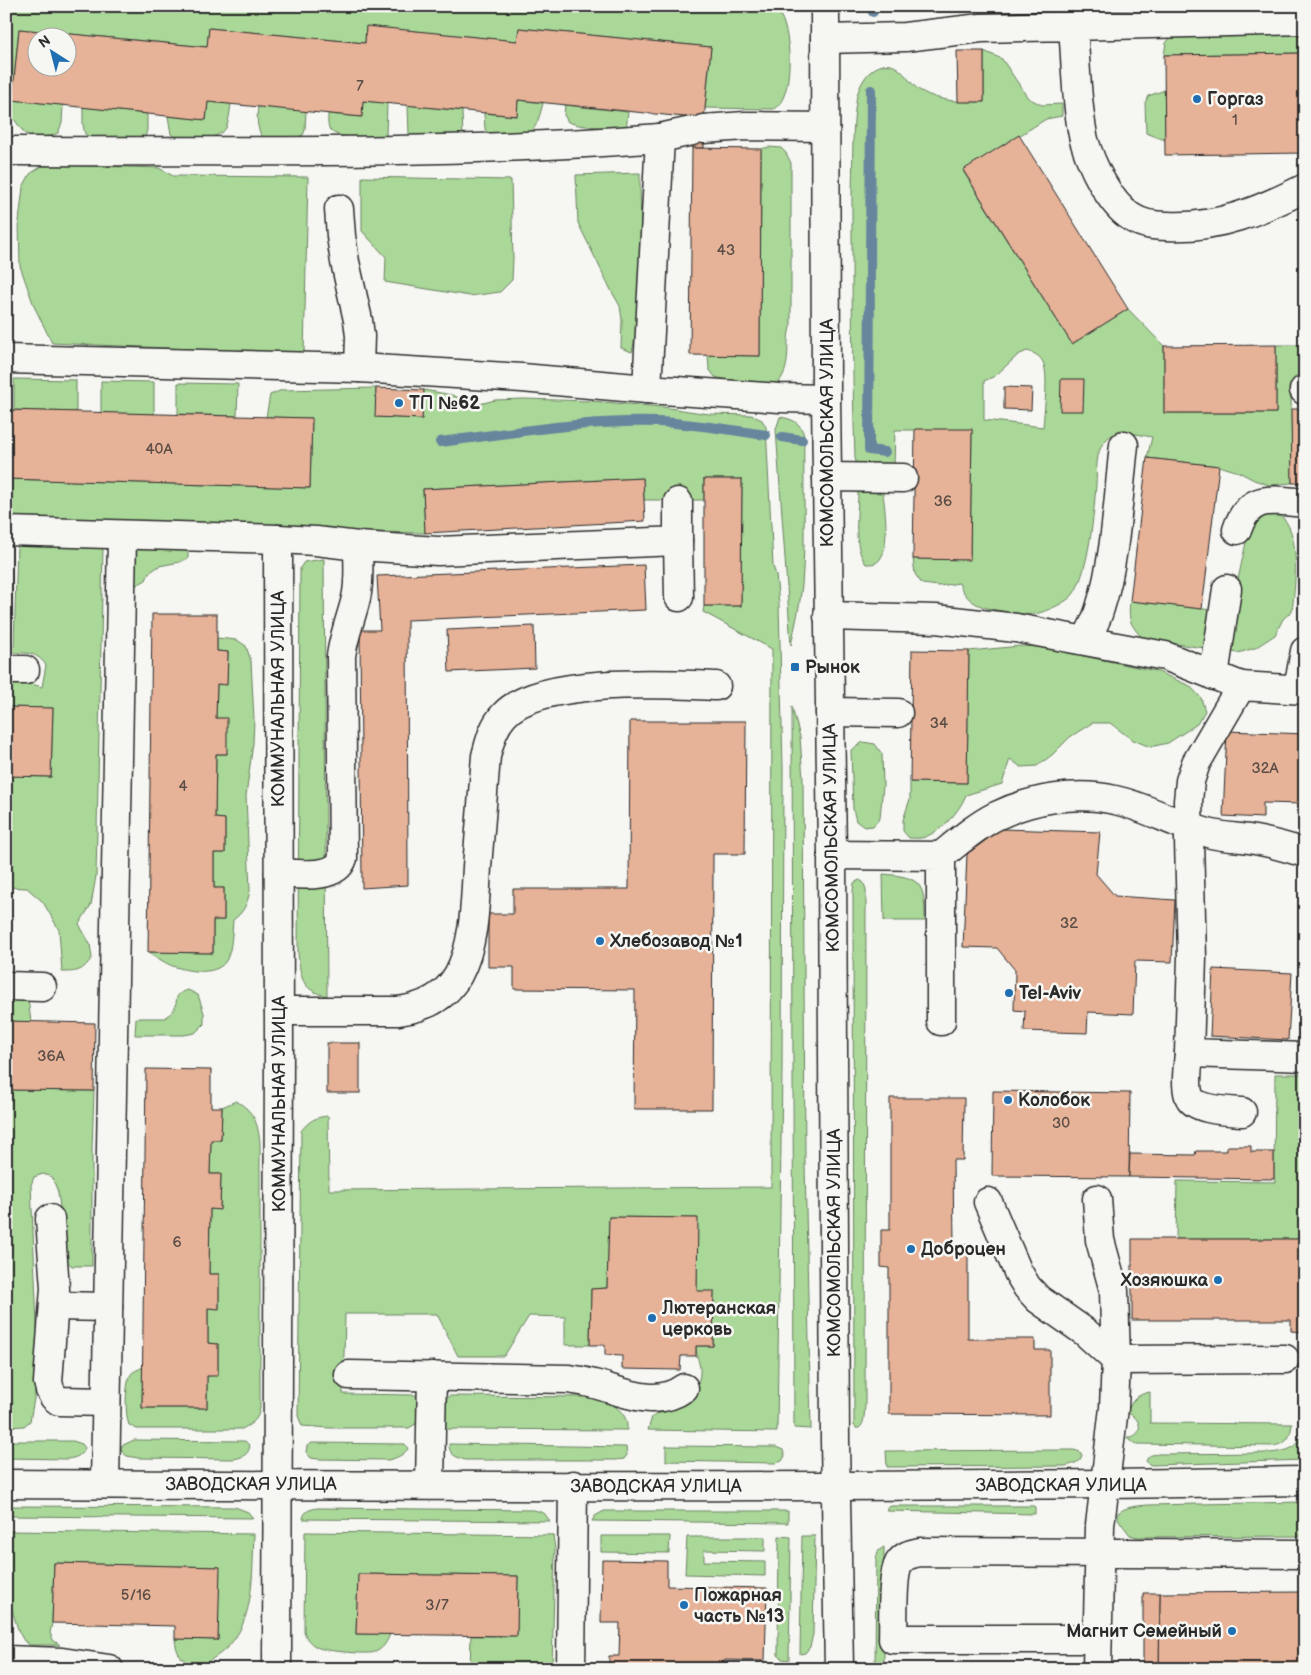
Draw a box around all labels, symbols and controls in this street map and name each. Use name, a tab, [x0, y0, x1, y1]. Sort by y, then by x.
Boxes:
north arrow	[28, 28, 78, 78]
text: N	[35, 32, 54, 52]
house number: 7	[356, 77, 364, 96]
place label: Горгаз	[1207, 89, 1264, 110]
marker: Горгаз	[1191, 93, 1203, 105]
house number: 1	[1232, 111, 1238, 130]
house number: 43	[717, 241, 735, 260]
street label: КОМСОМОЛЬСКАЯ УЛИЦА	[817, 319, 838, 547]
place label: ТП №62	[409, 393, 480, 414]
marker: ТП №62	[393, 397, 405, 409]
house number: 40А	[145, 440, 173, 459]
house number: 36	[934, 492, 952, 511]
street label: КОММУНАЛЬНАЯ УЛИЦА	[268, 591, 289, 807]
place label: Рынок	[805, 657, 860, 678]
marker: Рынок	[789, 661, 801, 673]
house number: 34	[930, 714, 948, 733]
street label: КОМСОМОЛЬСКАЯ УЛИЦА	[819, 723, 844, 952]
house number: 32А	[1251, 759, 1279, 778]
house number: 4	[178, 777, 188, 796]
house number: 32	[1060, 914, 1078, 933]
place label: Хлебозавод №1	[609, 931, 743, 952]
marker: Хлебозавод №1	[594, 935, 606, 947]
place label: Tel-Aviv	[1019, 983, 1082, 1004]
marker: Tel-Aviv	[1003, 987, 1015, 999]
street label: КОММУНАЛЬНАЯ УЛИЦА	[269, 996, 290, 1212]
house number: 36А	[37, 1047, 66, 1066]
place label: Колобок	[1018, 1090, 1090, 1111]
marker: Колобок	[1002, 1094, 1014, 1106]
house number: 30	[1052, 1114, 1070, 1133]
street label: КОМСОМОЛЬСКАЯ УЛИЦА	[824, 1129, 845, 1357]
house number: 6	[172, 1233, 182, 1252]
place label: Доброцен	[921, 1239, 1006, 1260]
marker: Доброцен	[905, 1243, 917, 1255]
place label: Хозяюшка	[1120, 1270, 1209, 1291]
marker: Хозяюшка	[1212, 1274, 1224, 1286]
place label: Лютеранская церковь	[661, 1298, 776, 1340]
marker: Лютеранская церковь	[646, 1312, 658, 1324]
street label: ЗАВОДСКАЯ УЛИЦА	[165, 1474, 337, 1495]
street label: ЗАВОДСКАЯ УЛИЦА	[975, 1475, 1147, 1496]
street label: ЗАВОДСКАЯ УЛИЦА	[570, 1476, 742, 1497]
place label: Пожарная часть №13	[694, 1585, 784, 1627]
house number: 5/16	[121, 1586, 151, 1605]
house number: 3/7	[425, 1596, 449, 1615]
marker: Пожарная часть №13	[678, 1599, 690, 1611]
place label: Магнит Семейный	[1066, 1621, 1222, 1642]
marker: Магнит Семейный	[1226, 1625, 1238, 1637]

